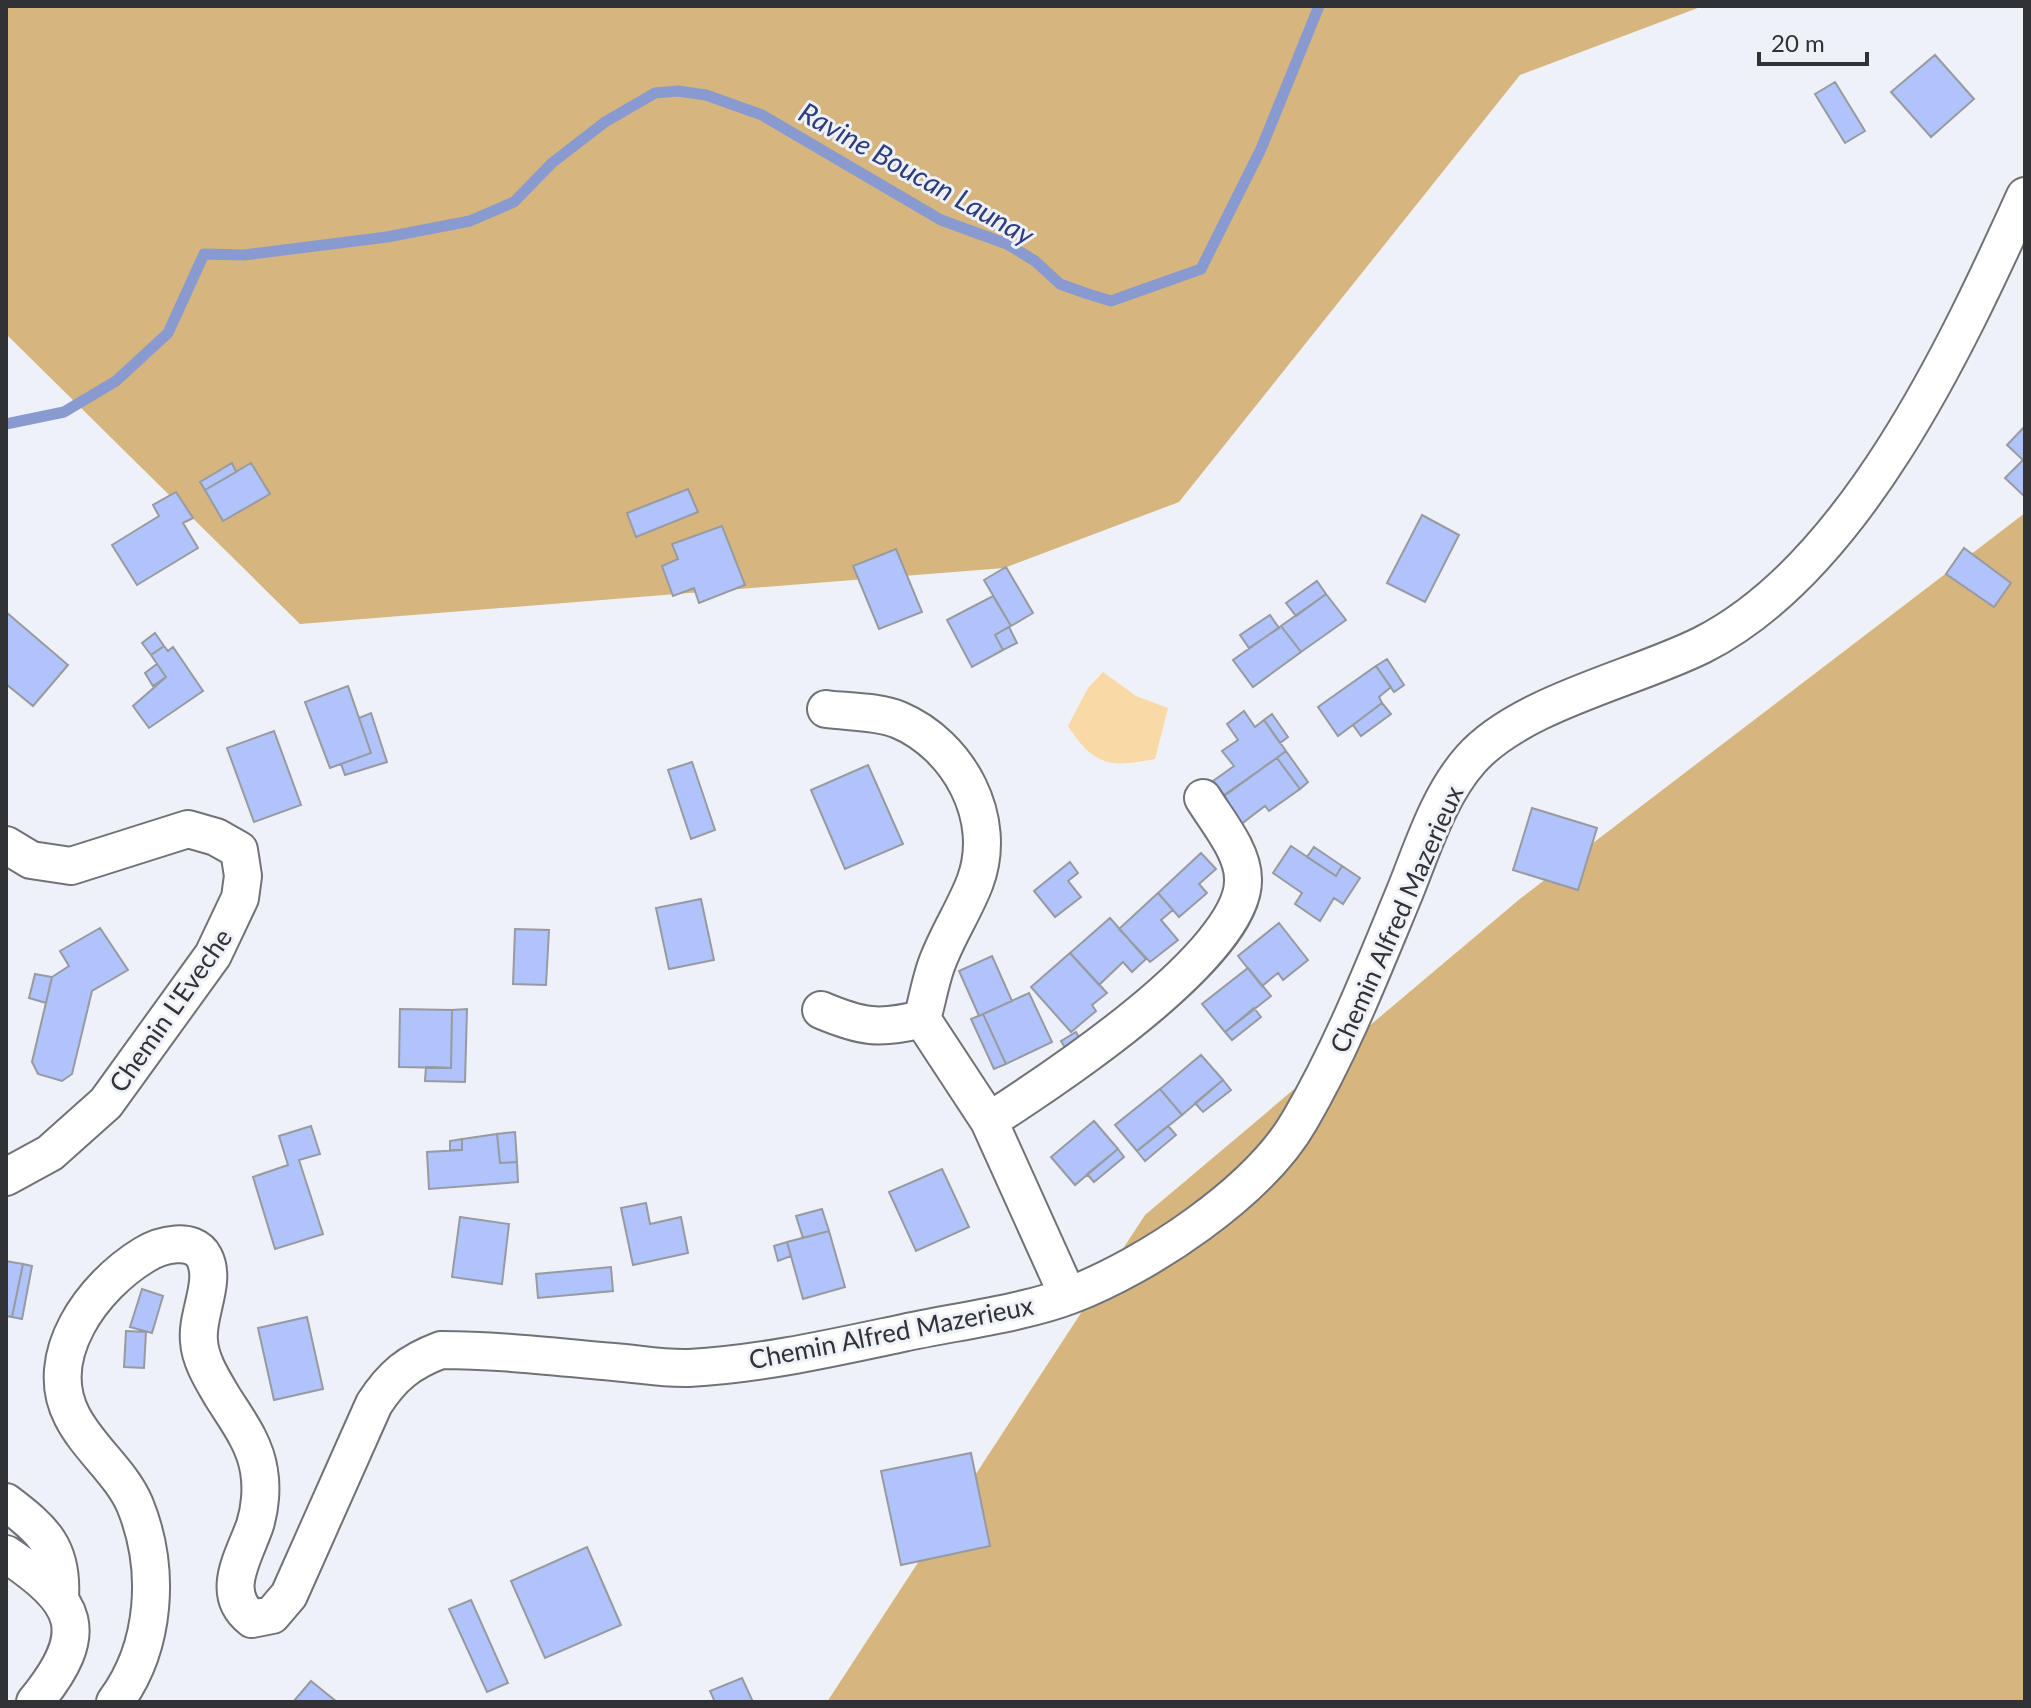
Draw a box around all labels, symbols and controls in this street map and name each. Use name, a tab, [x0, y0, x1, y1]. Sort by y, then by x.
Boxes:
scale bar	[1759, 16, 1867, 66]
text: 20 m	[1771, 28, 1825, 57]
water label: Ravine Boucan Launay	[794, 94, 1041, 252]
street label: Chemin Alfred Mazerieux	[1323, 780, 1469, 1058]
street label: Chemin L'Eveche	[102, 922, 238, 1098]
street label: Chemin Alfred Mazerieux	[746, 1289, 1036, 1375]

